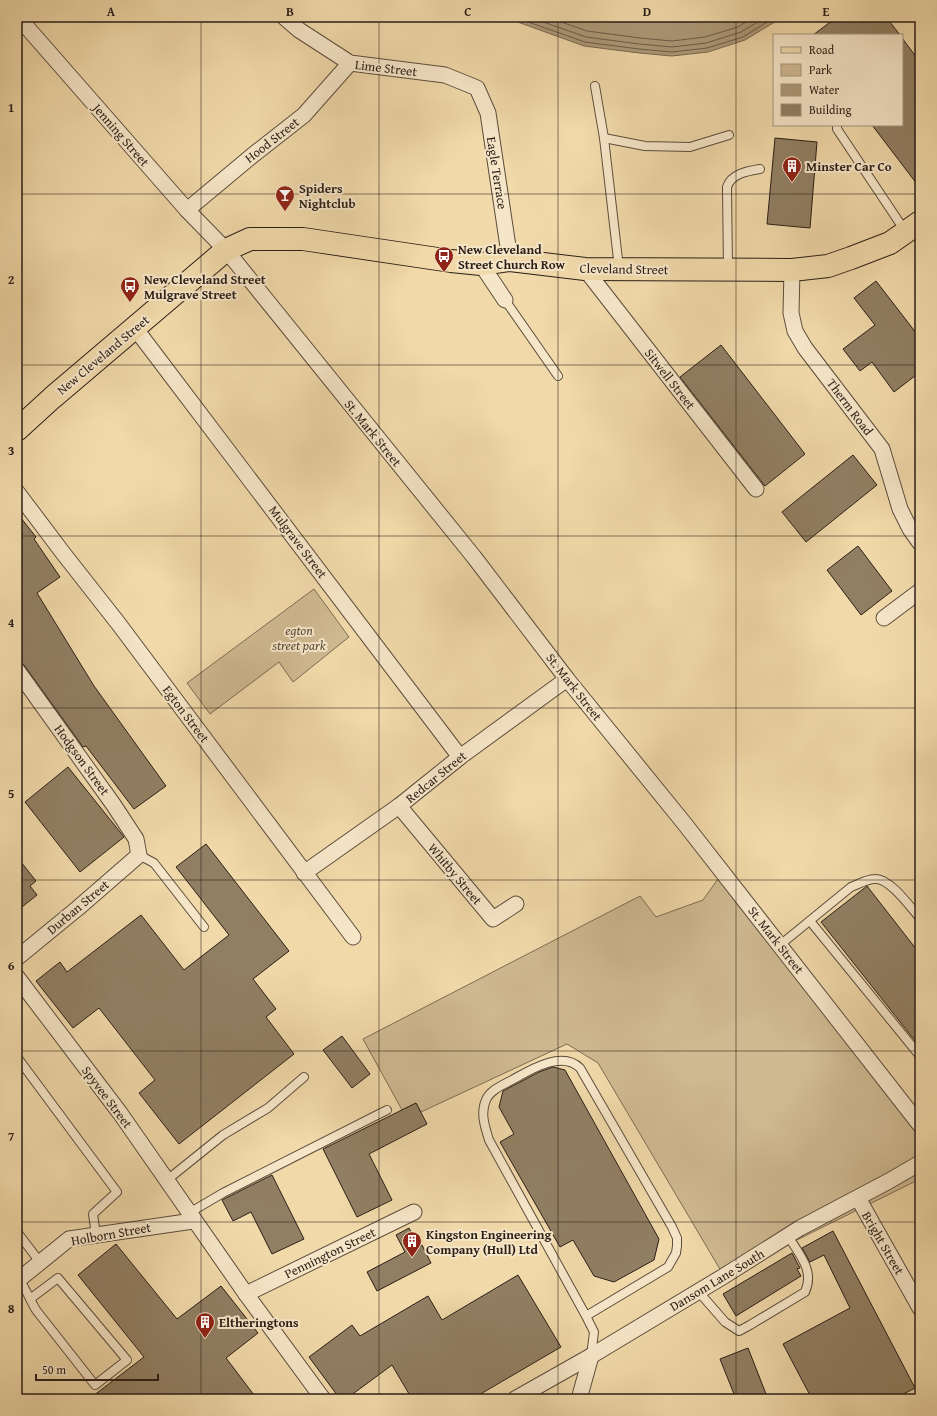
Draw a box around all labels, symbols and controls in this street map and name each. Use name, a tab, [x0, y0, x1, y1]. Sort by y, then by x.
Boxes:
text: A	[107, 2, 116, 21]
text: B	[286, 2, 294, 21]
text: C	[464, 2, 472, 21]
text: D	[643, 2, 651, 21]
text: E	[823, 2, 830, 21]
legend	[773, 34, 903, 126]
text: Road	[809, 41, 835, 58]
street label: Lime Street	[354, 55, 419, 81]
text: Park	[809, 61, 833, 78]
text: Water	[809, 81, 839, 98]
text: 1	[8, 98, 14, 117]
street label: Jenning Street	[87, 98, 154, 171]
text: Building	[809, 101, 852, 118]
street label: Hood Street	[241, 112, 304, 167]
street label: Eagle Terrace	[482, 135, 512, 211]
building icon: Minster Car Co	[781, 155, 803, 183]
place label: Minster Car Co	[806, 157, 892, 176]
place label: Spiders Nightclub	[299, 179, 356, 213]
bar icon: Spiders Nightclub	[274, 184, 296, 212]
place label: New Cleveland Street Church Row	[458, 240, 565, 274]
bus stop icon: New Cleveland Street Church Row	[433, 245, 455, 273]
street label: Cleveland Street	[579, 259, 669, 279]
text: 2	[8, 270, 15, 289]
place label: New Cleveland Street Mulgrave Street	[144, 270, 266, 304]
bus stop icon: New Cleveland Street Mulgrave Street	[119, 275, 141, 303]
street label: New Cleveland Street	[53, 310, 154, 399]
street label: Sitwell Street	[640, 344, 700, 414]
street label: Therm Road	[822, 375, 878, 439]
street label: St. Mark Street	[340, 395, 406, 471]
text: 3	[8, 441, 14, 460]
street label: Mulgrave Street	[264, 502, 332, 583]
text: 4	[8, 613, 15, 632]
park label: egton street park	[271, 621, 326, 655]
street label: St. Mark Street	[541, 649, 607, 725]
street label: Egton Street	[158, 681, 214, 747]
street label: Hodgson Street	[50, 721, 114, 800]
street label: Redcar Street	[401, 746, 471, 808]
text: 5	[8, 784, 15, 803]
street label: Whitby Street	[423, 839, 487, 909]
street label: Durban Street	[43, 875, 114, 939]
street label: St. Mark Street	[743, 902, 809, 978]
text: 6	[8, 956, 15, 975]
street label: Spyvee Street	[77, 1062, 137, 1133]
text: 7	[8, 1127, 15, 1146]
street label: Bright Street	[857, 1208, 909, 1279]
street label: Holborn Street	[70, 1218, 153, 1250]
street label: Pennington Street	[281, 1223, 379, 1283]
place label: Kingston Engineering Company (Hull) Ltd	[426, 1225, 551, 1259]
building icon: Kingston Engineering Company (Hull) Ltd	[401, 1230, 423, 1258]
street label: Dansom Lane South	[666, 1244, 768, 1316]
text: 8	[8, 1299, 15, 1318]
building icon: Eltheringtons	[194, 1311, 216, 1339]
place label: Eltheringtons	[219, 1313, 299, 1332]
scale bar	[36, 1356, 158, 1382]
text: 50 m	[42, 1361, 66, 1378]

